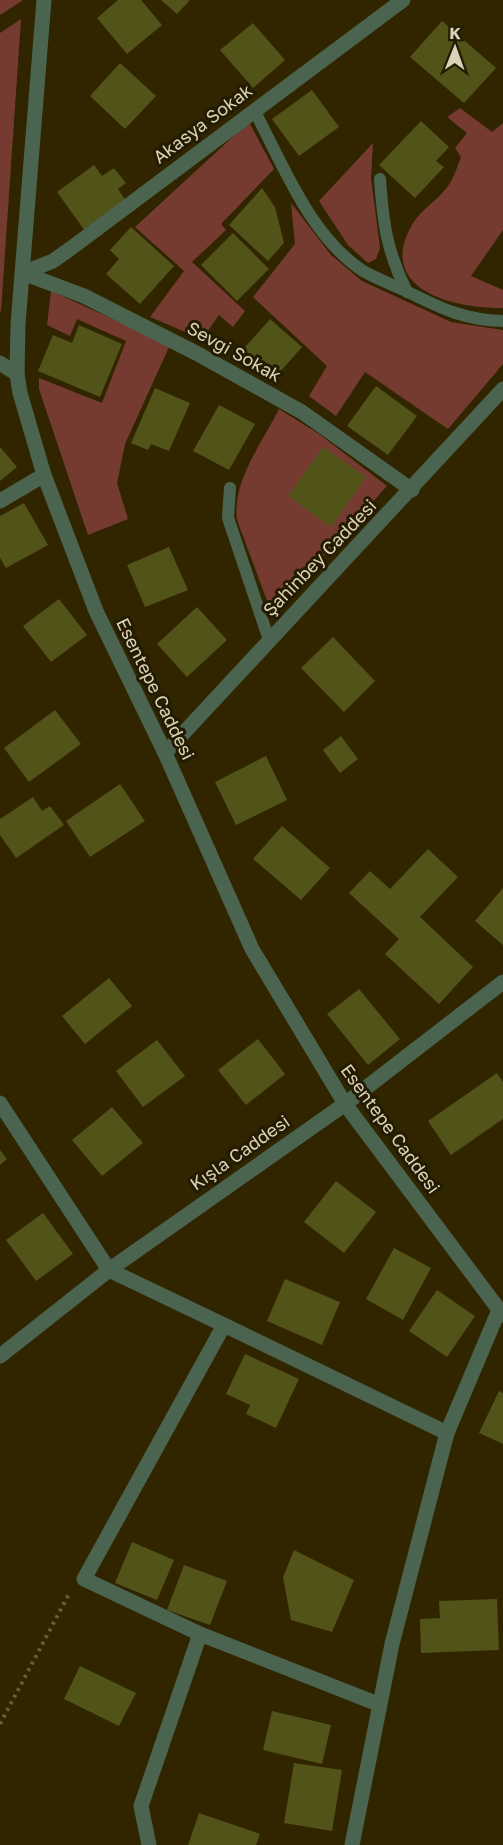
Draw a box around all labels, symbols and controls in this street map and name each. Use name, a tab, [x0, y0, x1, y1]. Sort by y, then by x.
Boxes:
north arrow	[425, 18, 485, 78]
text: K	[449, 23, 462, 43]
street label: Akasya Sokak	[148, 79, 256, 168]
street label: Sevgi Sokak	[184, 316, 285, 386]
street label: Şahinbey Caddesi	[258, 494, 381, 620]
street label: Esentepe Caddesi	[112, 614, 200, 763]
street label: Esentepe Caddesi	[336, 1059, 445, 1198]
street label: Kışla Caddesi	[185, 1110, 293, 1195]

